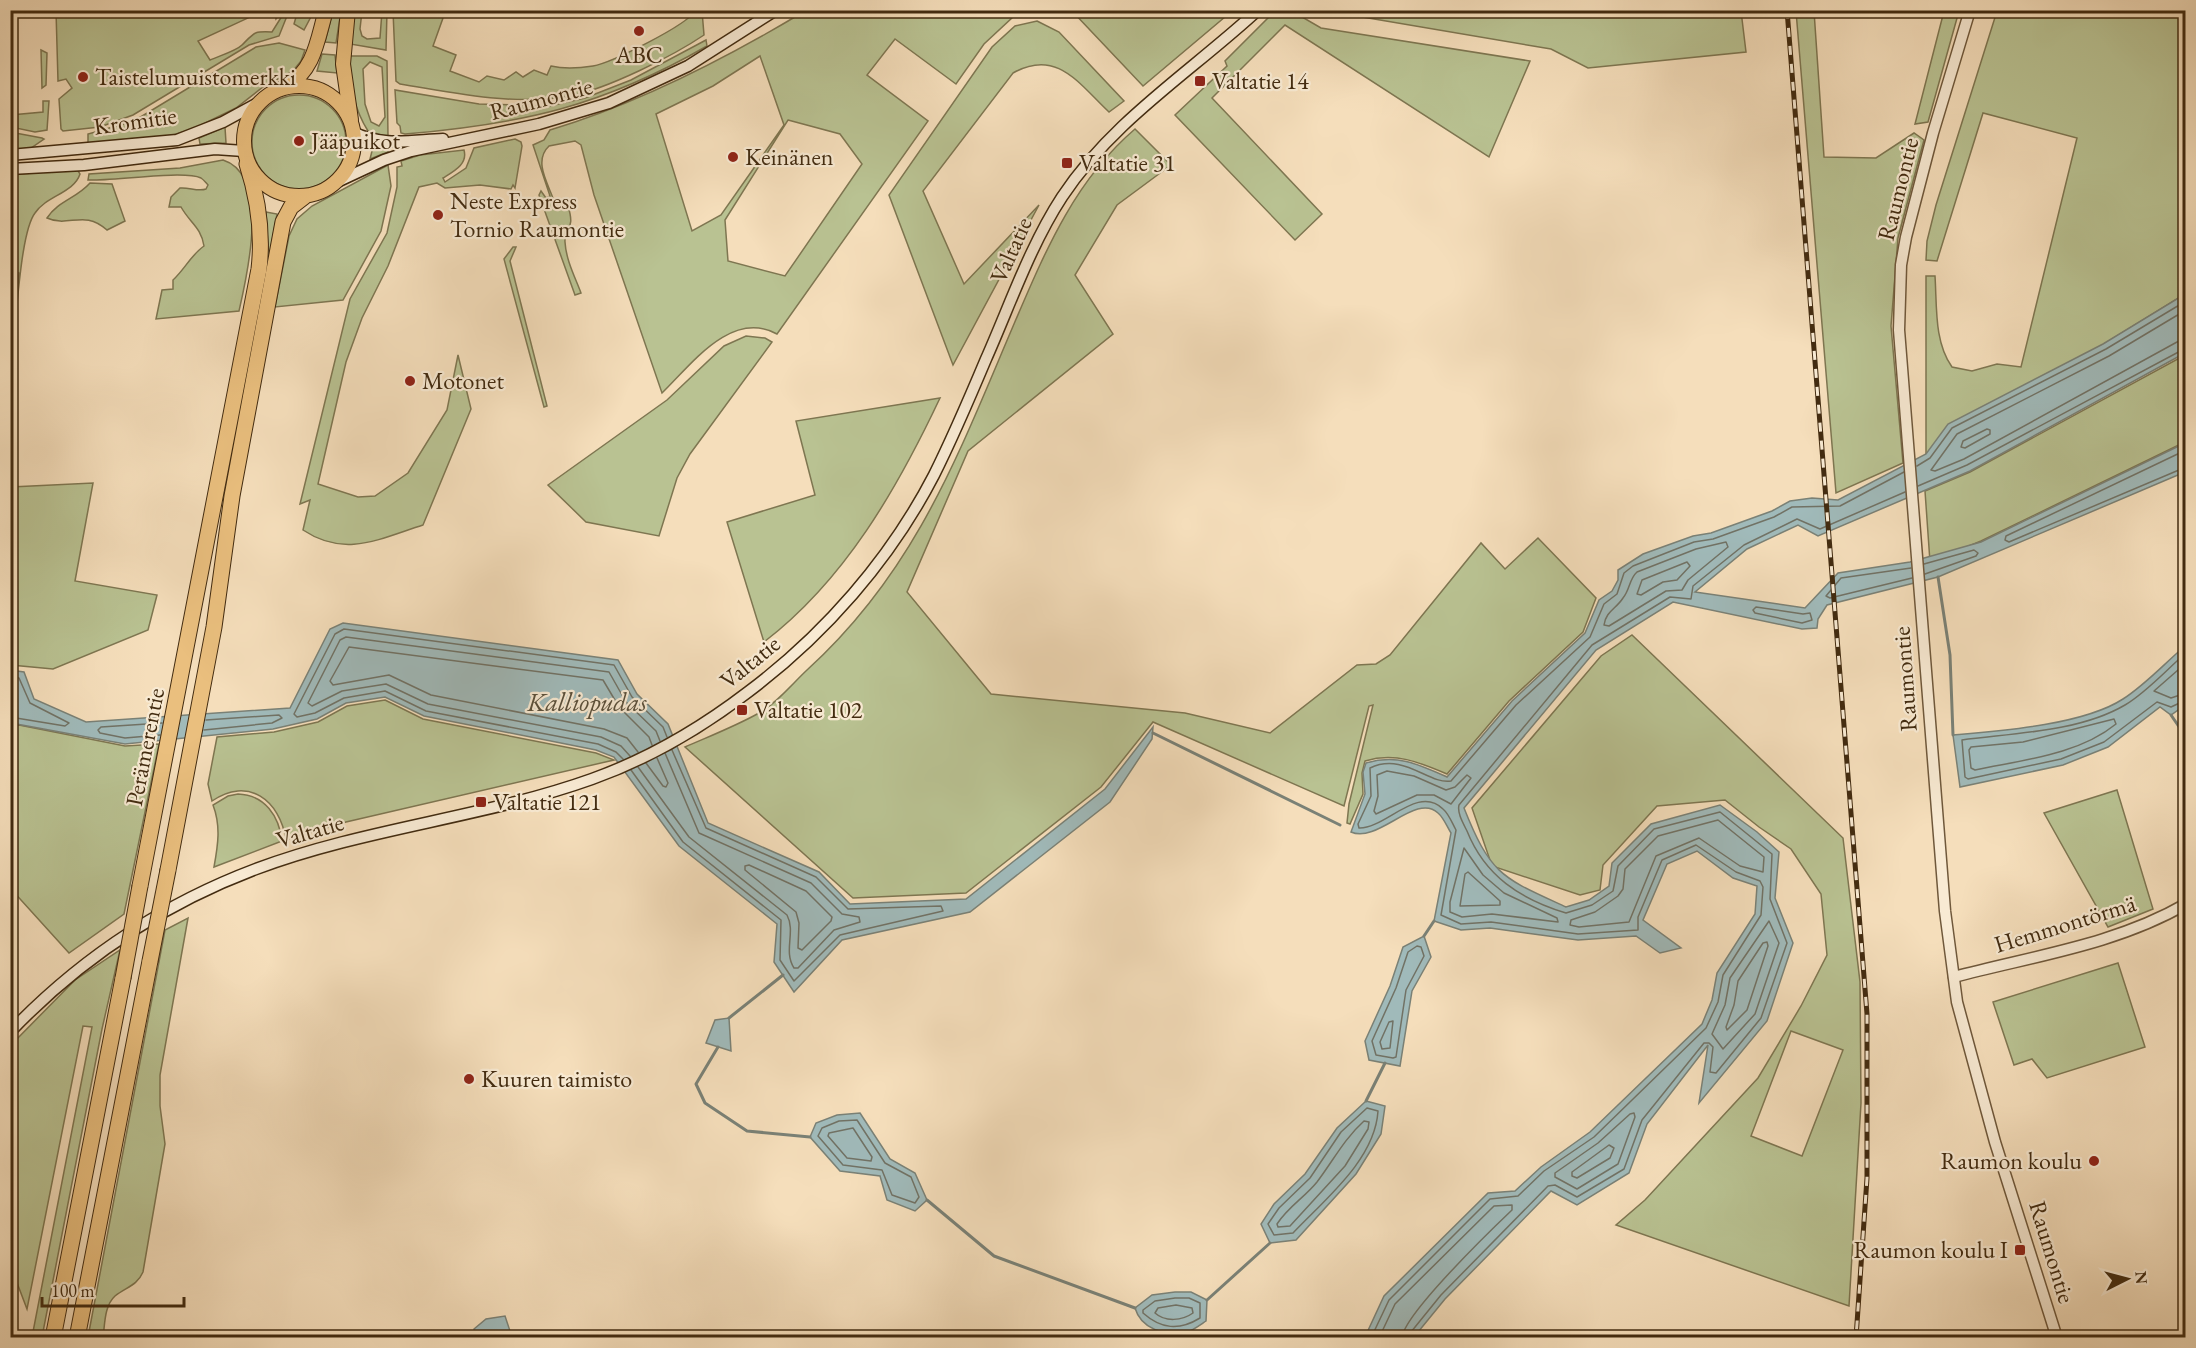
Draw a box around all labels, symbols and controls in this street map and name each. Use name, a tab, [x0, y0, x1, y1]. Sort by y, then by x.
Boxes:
marker: ABC	[632, 24, 646, 38]
place label: ABC	[614, 39, 663, 70]
place label: Taistelumuistomerkki	[95, 61, 296, 92]
place label: Valtatie 14	[1212, 65, 1309, 96]
marker: Taistelumuistomerkki	[76, 70, 90, 84]
street label: Raumontie	[486, 70, 596, 127]
marker: Valtatie 14	[1193, 74, 1207, 88]
street label: Kromitie	[91, 99, 178, 142]
place label: Jääpuikot	[309, 125, 400, 156]
marker: Jääpuikot	[292, 134, 306, 148]
street label: Raumontie	[1870, 134, 1925, 244]
place label: Keinänen	[745, 141, 834, 172]
place label: Valtatie 31	[1079, 147, 1176, 178]
marker: Keinänen	[726, 150, 740, 164]
marker: Valtatie 31	[1060, 156, 1074, 170]
place label: Neste Express Tornio Raumontie	[450, 185, 624, 244]
marker: Neste Express Tornio Raumontie	[431, 208, 445, 222]
street label: Valtatie	[982, 212, 1039, 288]
place label: Motonet	[422, 365, 504, 396]
marker: Motonet	[403, 374, 417, 388]
street label: Raumontie	[1885, 625, 1924, 733]
street label: Valtatie	[713, 628, 786, 695]
street label: Perämerentie	[118, 685, 171, 809]
water label: Kalliopudas	[526, 685, 648, 719]
place label: Valtatie 102	[754, 694, 863, 725]
marker: Valtatie 102	[735, 703, 749, 717]
place label: Valtatie 121	[493, 786, 601, 817]
marker: Valtatie 121	[474, 795, 488, 809]
street label: Valtatie	[272, 806, 347, 855]
street label: Hemmontörmä	[1990, 887, 2140, 960]
place label: Kuuren taimisto	[481, 1063, 632, 1094]
marker: Kuuren taimisto	[462, 1072, 476, 1086]
place label: Raumon koulu	[1940, 1145, 2082, 1176]
marker: Raumon koulu	[2087, 1154, 2101, 1168]
street label: Raumontie	[2022, 1197, 2083, 1307]
place label: Raumon koulu I	[1853, 1234, 2008, 1265]
marker: Raumon koulu I	[2013, 1243, 2027, 1257]
north arrow	[2097, 1249, 2157, 1309]
scale bar	[42, 1270, 184, 1308]
text: N	[2130, 1270, 2153, 1285]
text: 100 m	[51, 1279, 95, 1302]

